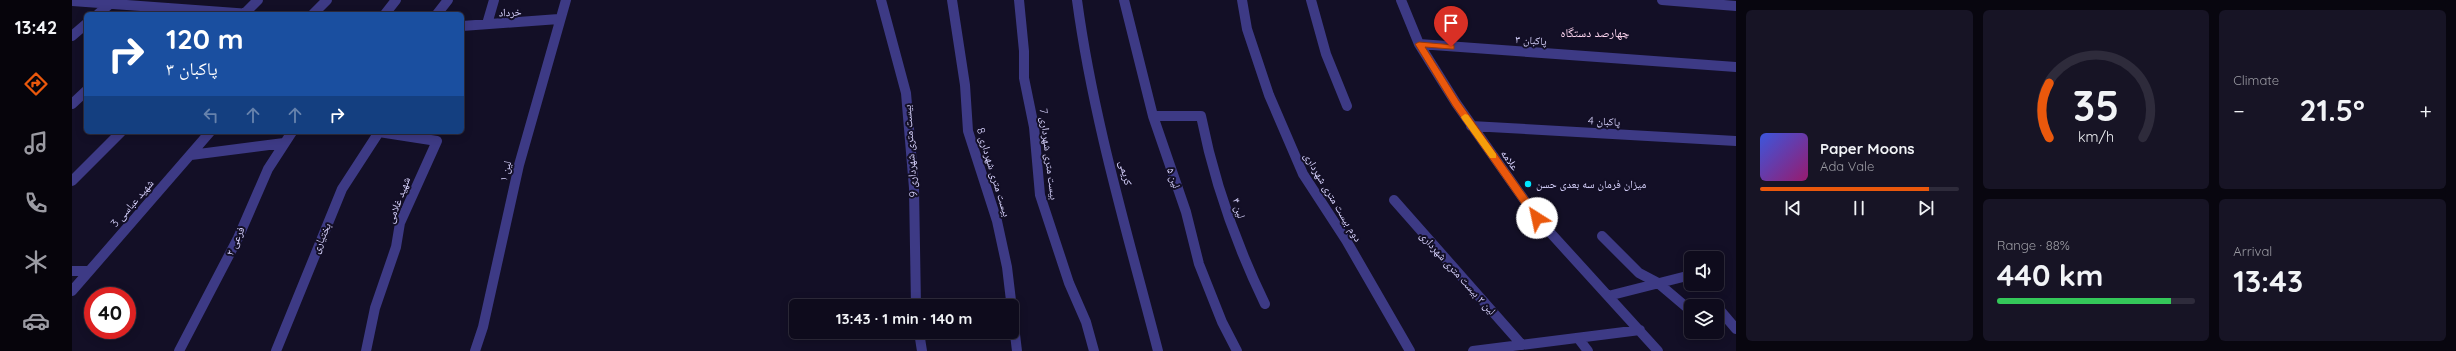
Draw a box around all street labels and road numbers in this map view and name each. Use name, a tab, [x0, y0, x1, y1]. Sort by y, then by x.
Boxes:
street label: خرداد	[498, 4, 522, 20]
street label: پاکبان ۳	[1515, 32, 1547, 48]
street label: بیست متری شهرداری 9	[900, 104, 920, 198]
street label: بیست متری شهرداری 7	[1036, 107, 1062, 201]
street label: پاکبان 4	[1587, 113, 1621, 129]
street label: بیست متری شهرداری 8	[974, 126, 1014, 218]
street label: علامه	[1498, 147, 1522, 173]
street label: دوم بیست متری شهرداری	[1301, 150, 1365, 245]
street label: لین ۱	[496, 159, 514, 183]
street label: کریمی	[1116, 159, 1136, 187]
street label: لین ۵	[1164, 166, 1184, 190]
street label: شهید غلامی	[383, 175, 413, 225]
street label: شهید عباسی 3	[107, 176, 157, 230]
street label: لین ۴	[1229, 196, 1249, 220]
street label: بختیاری	[308, 220, 334, 256]
street label: ۲ فرعی	[222, 224, 248, 258]
street label: لین ۲ بیست متری شهرداری	[1417, 228, 1499, 318]

